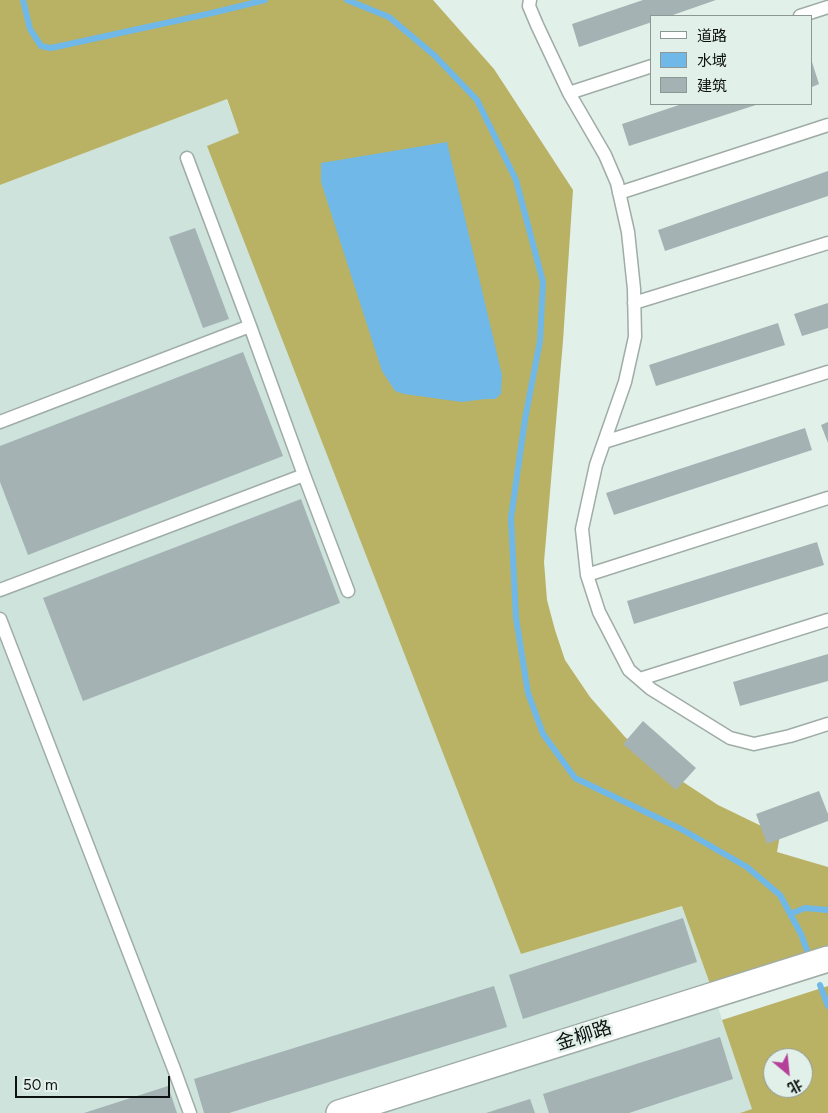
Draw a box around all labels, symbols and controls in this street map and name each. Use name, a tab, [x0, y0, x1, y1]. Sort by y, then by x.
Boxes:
legend	[650, 15, 813, 105]
text: 道路	[697, 27, 727, 45]
text: 水域	[697, 52, 727, 70]
text: 建筑	[697, 77, 727, 95]
street label: 金柳路	[553, 1016, 615, 1056]
north arrow	[763, 1048, 813, 1098]
scale bar	[18, 1066, 172, 1098]
text: 北	[785, 1075, 805, 1097]
text: 50 m	[23, 1076, 58, 1094]

